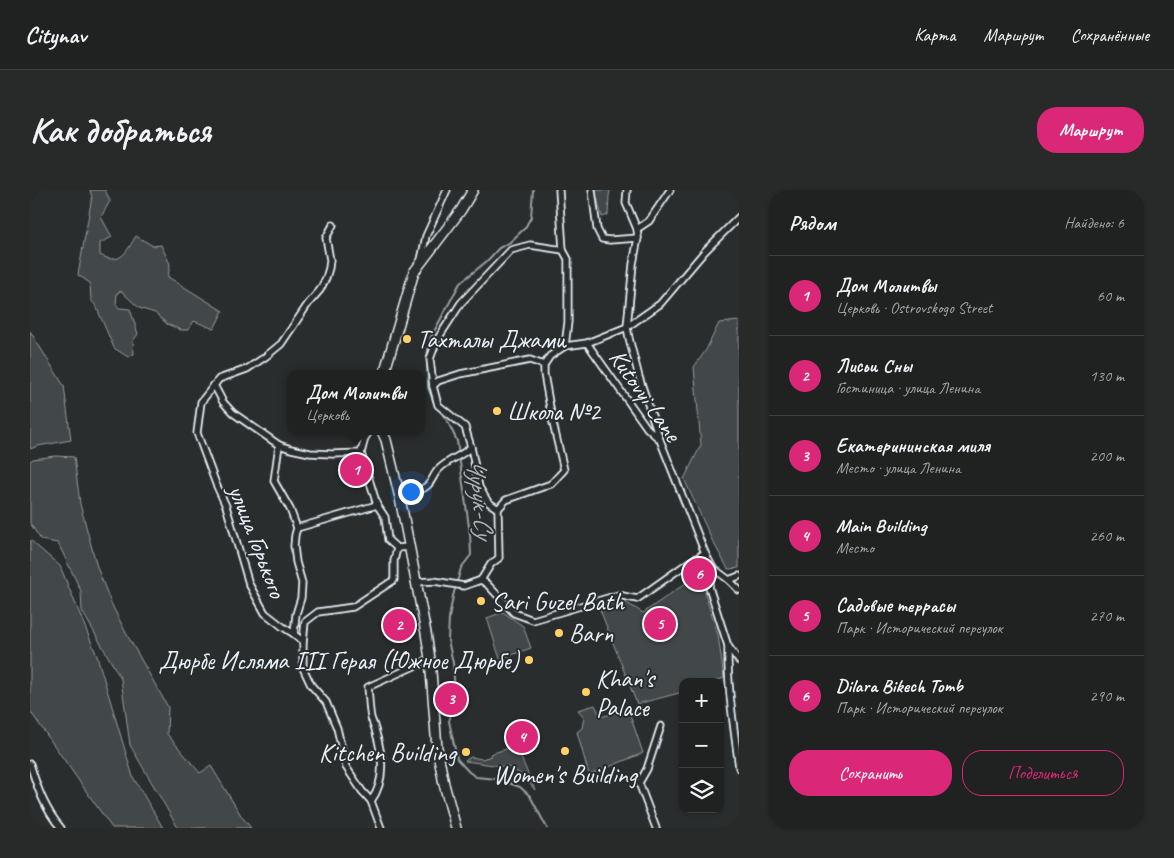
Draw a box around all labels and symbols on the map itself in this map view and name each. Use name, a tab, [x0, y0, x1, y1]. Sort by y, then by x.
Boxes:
place label: Тахталы Джами	[417, 324, 568, 356]
marker: Тахталы Джами	[401, 333, 413, 345]
street label: Kutovyi Lane	[602, 343, 690, 450]
place label: Школа №2	[507, 396, 602, 428]
marker: Школа №2	[491, 405, 503, 417]
pin: 1	[340, 451, 372, 489]
water label: Чурук-Су	[459, 456, 502, 544]
street label: улица Горького	[220, 478, 294, 604]
your location	[398, 479, 424, 505]
pin: 6	[683, 555, 715, 593]
place label: Sari Guzel Bath	[491, 586, 626, 618]
marker: Sari Guzel Bath	[475, 595, 487, 607]
pin: 5	[644, 605, 676, 643]
pin: 2	[383, 606, 415, 644]
place label: Barn	[569, 618, 614, 650]
marker: Barn	[553, 627, 565, 639]
place label: Дюрбе Исляма III Герая (Южное Дюрбе)	[158, 645, 521, 677]
marker: Дюрбе Исляма III Герая (Южное Дюрбе)	[523, 654, 535, 666]
place label: Khan's Palace	[596, 663, 656, 724]
pin: 3	[435, 680, 467, 718]
marker: Khan's Palace	[580, 686, 592, 698]
pin: 4	[506, 718, 538, 756]
place label: Kitchen Building	[319, 737, 458, 769]
marker: Women's Building	[559, 745, 571, 757]
marker: Kitchen Building	[460, 746, 472, 758]
place label: Women's Building	[493, 759, 639, 791]

